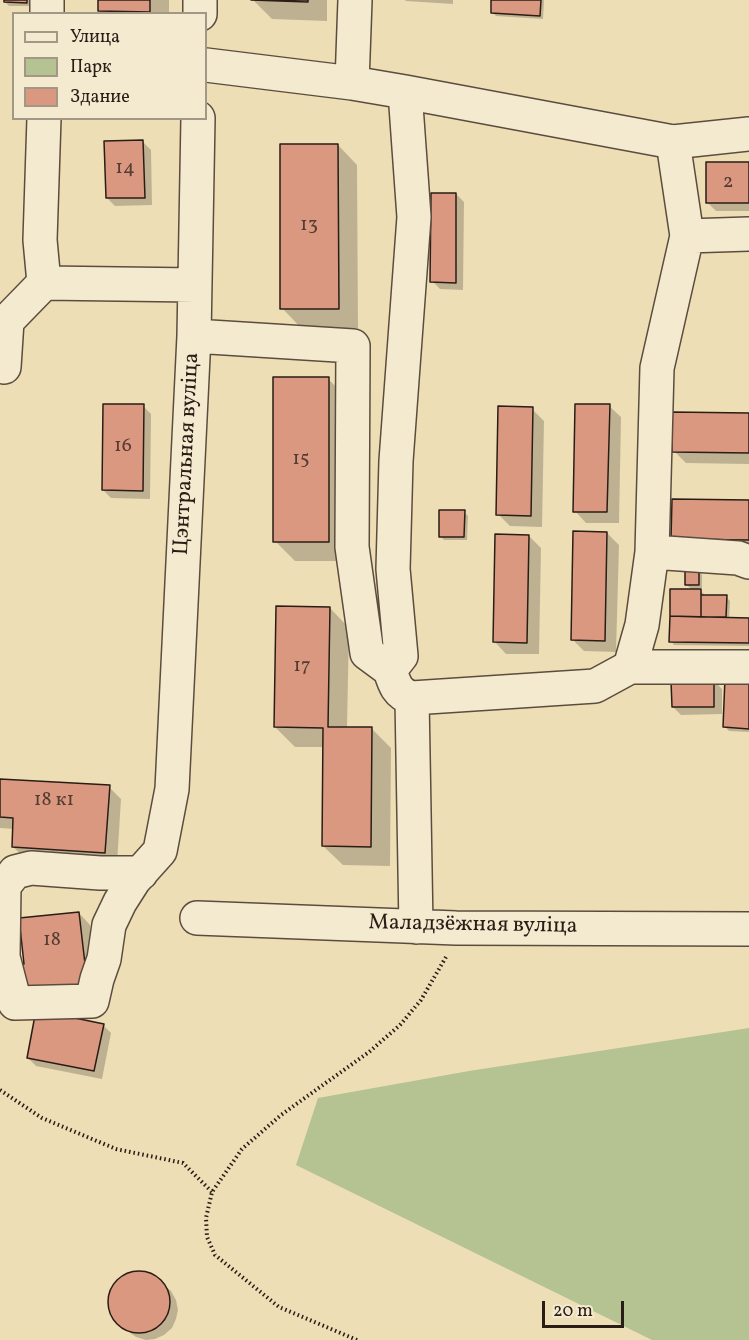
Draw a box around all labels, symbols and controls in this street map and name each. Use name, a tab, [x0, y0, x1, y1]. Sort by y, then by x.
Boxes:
legend	[12, 12, 207, 120]
text: Улица	[70, 25, 120, 50]
text: Парк	[70, 55, 112, 80]
text: Здание	[70, 85, 130, 110]
house number: 14	[115, 157, 135, 181]
house number: 2	[723, 171, 733, 195]
house number: 13	[300, 214, 318, 238]
street label: Цэнтральная вуліца	[170, 352, 206, 556]
house number: 16	[114, 435, 132, 459]
house number: 15	[292, 448, 310, 472]
house number: 17	[293, 655, 311, 679]
house number: 18 к1	[34, 789, 74, 813]
street label: Маладзёжная вуліца	[368, 911, 578, 941]
house number: 18	[43, 929, 61, 953]
scale bar	[545, 1289, 628, 1327]
text: 20 m	[553, 1299, 593, 1324]

